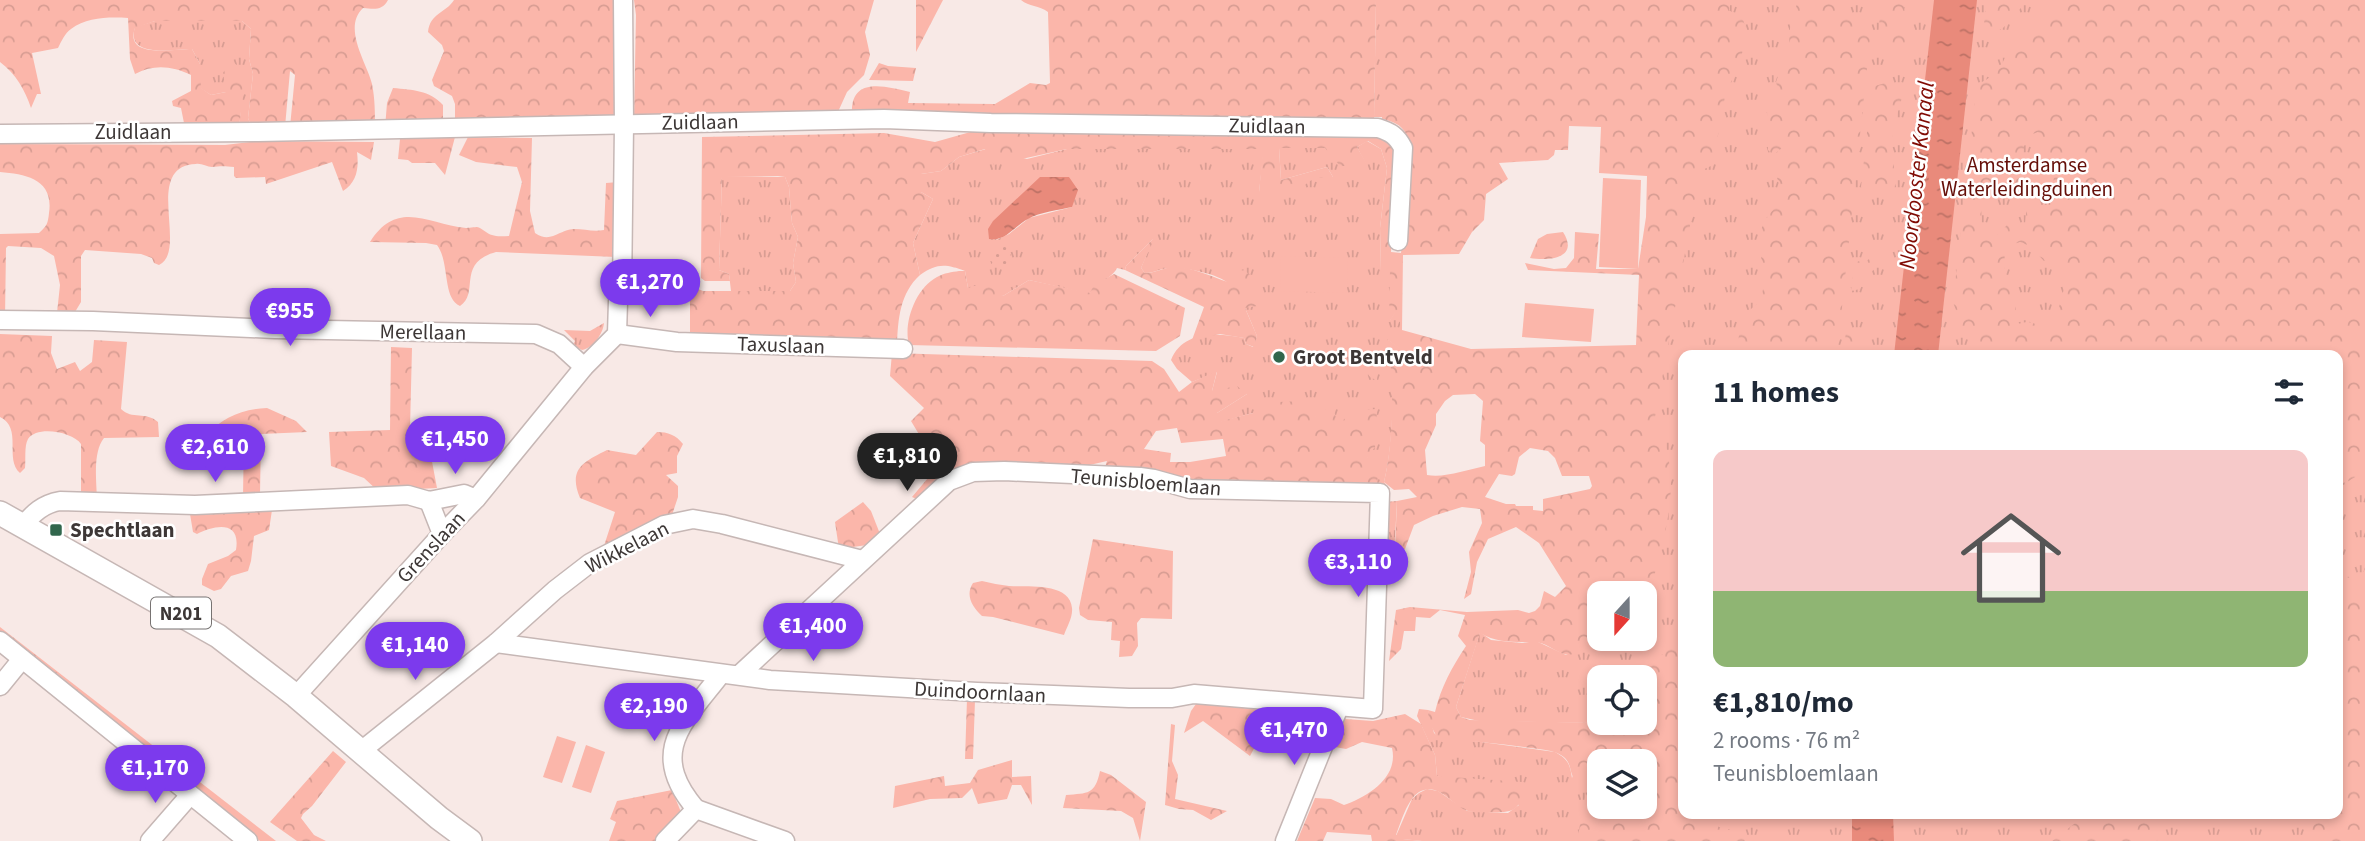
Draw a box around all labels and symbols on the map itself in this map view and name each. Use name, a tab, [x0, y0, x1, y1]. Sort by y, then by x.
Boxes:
water label: Noordooster Kanaal	[1890, 79, 1943, 271]
street label: Zuidlaan	[661, 106, 739, 138]
street label: Zuidlaan	[1228, 110, 1306, 142]
street label: Zuidlaan	[94, 117, 172, 147]
park label: Amsterdamse Waterleidingduinen	[1941, 150, 2113, 204]
pin: €1,270	[593, 260, 707, 319]
pin: €955	[249, 288, 331, 348]
street label: Merellaan	[379, 316, 467, 348]
street label: Taxuslaan	[737, 328, 825, 362]
place label: Groot Bentveld	[1293, 342, 1433, 372]
marker: Groot Bentveld	[1271, 349, 1287, 365]
pin: €1,450	[398, 416, 512, 476]
pin: €2,610	[158, 424, 272, 484]
pin: €1,810	[850, 434, 964, 493]
street label: Teunisbloemlaan	[1069, 460, 1223, 504]
street label: Grenslaan	[390, 504, 472, 590]
street label: Wikkelaan	[580, 513, 674, 581]
place label: Spechtlaan	[70, 515, 175, 545]
marker: Spechtlaan	[48, 522, 64, 538]
pin: €3,110	[1301, 540, 1415, 599]
north arrow	[1587, 581, 1657, 651]
road number: N201	[151, 598, 211, 628]
pin: €1,400	[756, 604, 870, 663]
pin: €1,140	[358, 622, 472, 682]
street label: Duindoornlaan	[913, 674, 1047, 710]
pin: €2,190	[597, 684, 711, 743]
pin: €1,470	[1237, 708, 1351, 767]
pin: €1,170	[98, 746, 212, 805]

